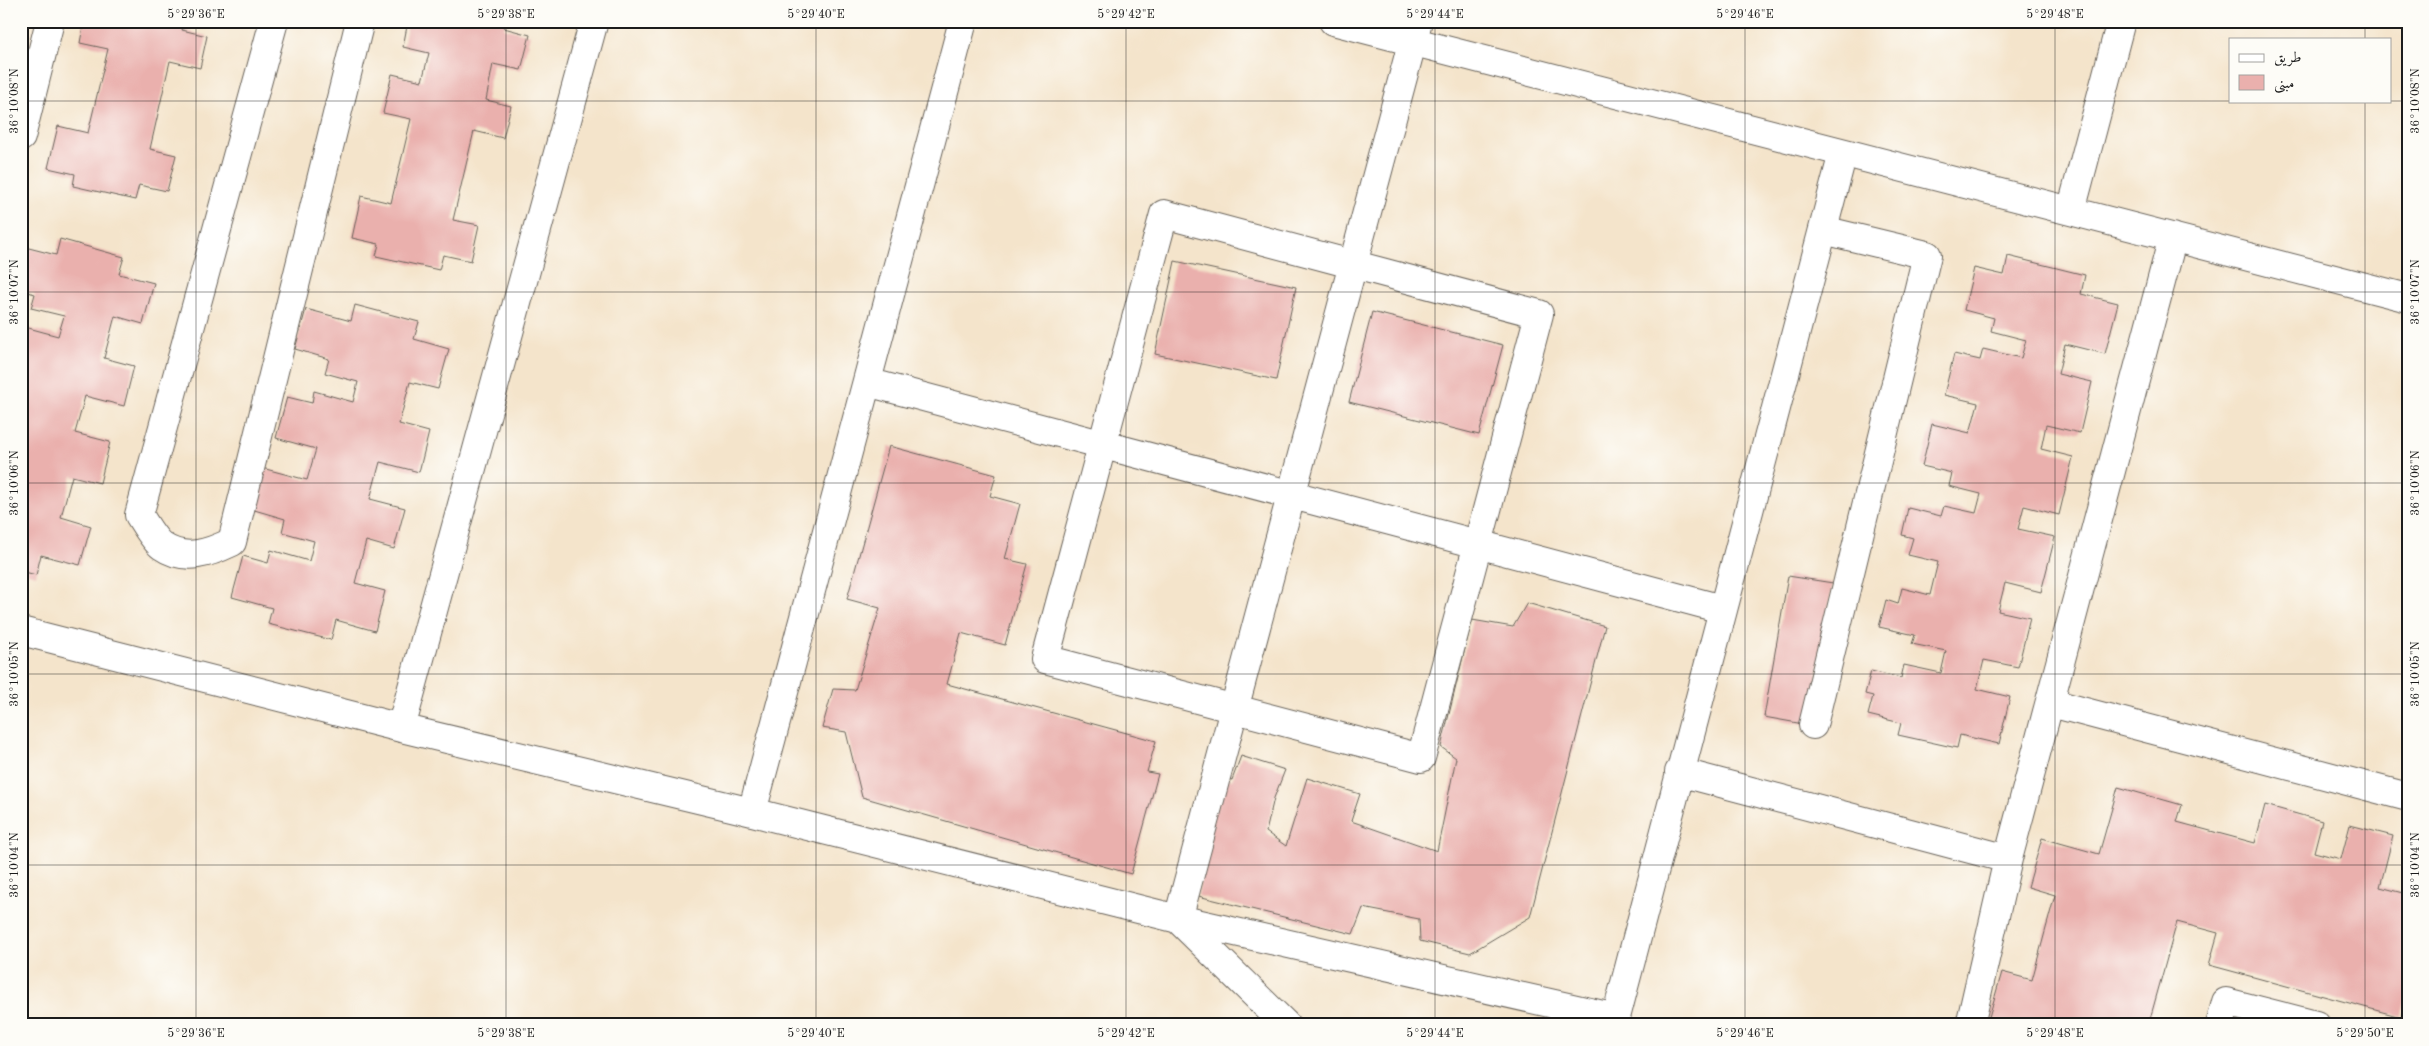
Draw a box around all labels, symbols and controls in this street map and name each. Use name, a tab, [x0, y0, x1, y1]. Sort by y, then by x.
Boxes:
text: 5°29'36"E	[167, 8, 225, 21]
text: 5°29'38"E	[477, 8, 535, 21]
text: 5°29'40"E	[787, 8, 845, 21]
text: 5°29'42"E	[1097, 8, 1155, 21]
text: 5°29'44"E	[1406, 8, 1464, 21]
text: 5°29'46"E	[1716, 8, 1774, 21]
text: 5°29'48"E	[2026, 8, 2084, 21]
legend	[2229, 38, 2392, 102]
text: طريق	[2274, 51, 2301, 67]
text: 36°10'08"N	[9, 68, 21, 134]
text: 36°10'08"N	[2410, 68, 2422, 134]
text: مبنى	[2274, 77, 2294, 94]
text: 36°10'07"N	[9, 259, 21, 325]
text: 36°10'07"N	[2410, 259, 2422, 325]
text: 36°10'06"N	[9, 450, 21, 516]
text: 36°10'06"N	[2410, 450, 2422, 516]
text: 36°10'05"N	[8, 641, 21, 707]
text: 36°10'05"N	[2409, 641, 2422, 707]
text: 36°10'04"N	[9, 832, 21, 898]
text: 36°10'04"N	[2410, 832, 2422, 898]
text: 5°29'36"E	[167, 1027, 225, 1040]
text: 5°29'38"E	[477, 1027, 535, 1040]
text: 5°29'40"E	[787, 1027, 845, 1040]
text: 5°29'42"E	[1097, 1027, 1155, 1040]
text: 5°29'44"E	[1406, 1027, 1464, 1040]
text: 5°29'46"E	[1716, 1027, 1774, 1040]
text: 5°29'48"E	[2026, 1027, 2084, 1040]
text: 5°29'50"E	[2336, 1027, 2394, 1040]

